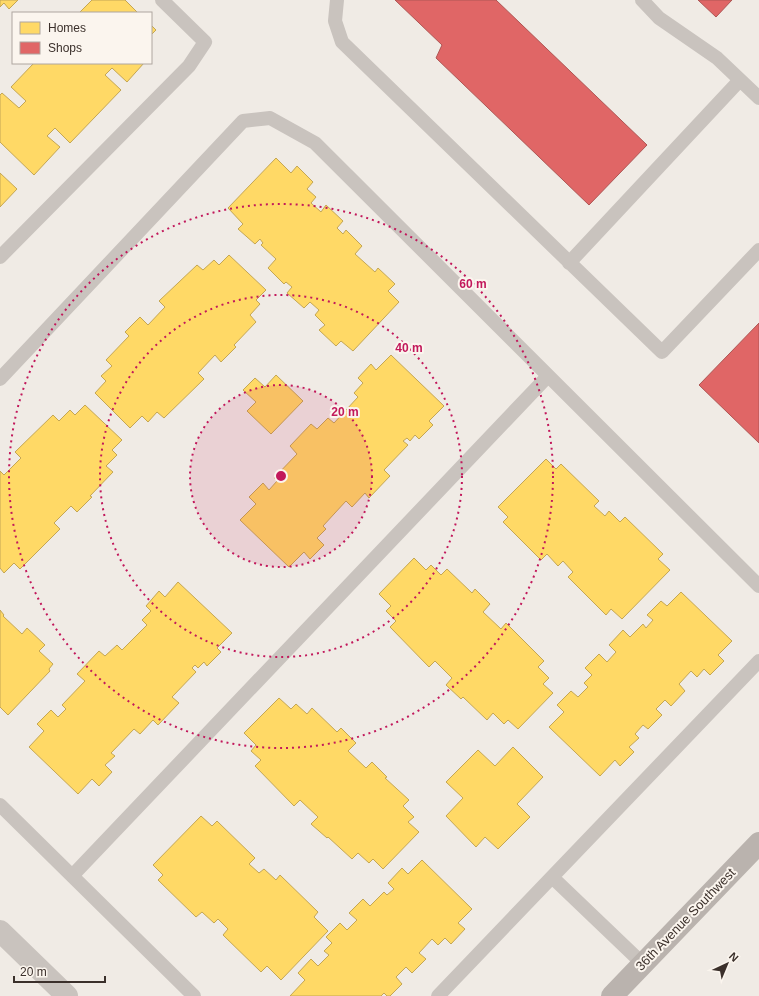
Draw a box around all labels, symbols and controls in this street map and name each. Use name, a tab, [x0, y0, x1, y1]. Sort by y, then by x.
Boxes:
legend	[12, 12, 152, 64]
text: Homes	[48, 21, 86, 35]
text: Shops	[48, 41, 82, 55]
text: 60 m	[459, 277, 487, 291]
text: 40 m	[395, 341, 423, 355]
text: 20 m	[331, 405, 359, 419]
centre of rings	[274, 469, 288, 483]
street label: 36th Avenue Southwest	[633, 865, 738, 974]
north arrow	[707, 944, 747, 984]
text: N	[727, 950, 741, 964]
scale bar	[14, 958, 105, 984]
text: 20 m	[20, 965, 47, 979]

